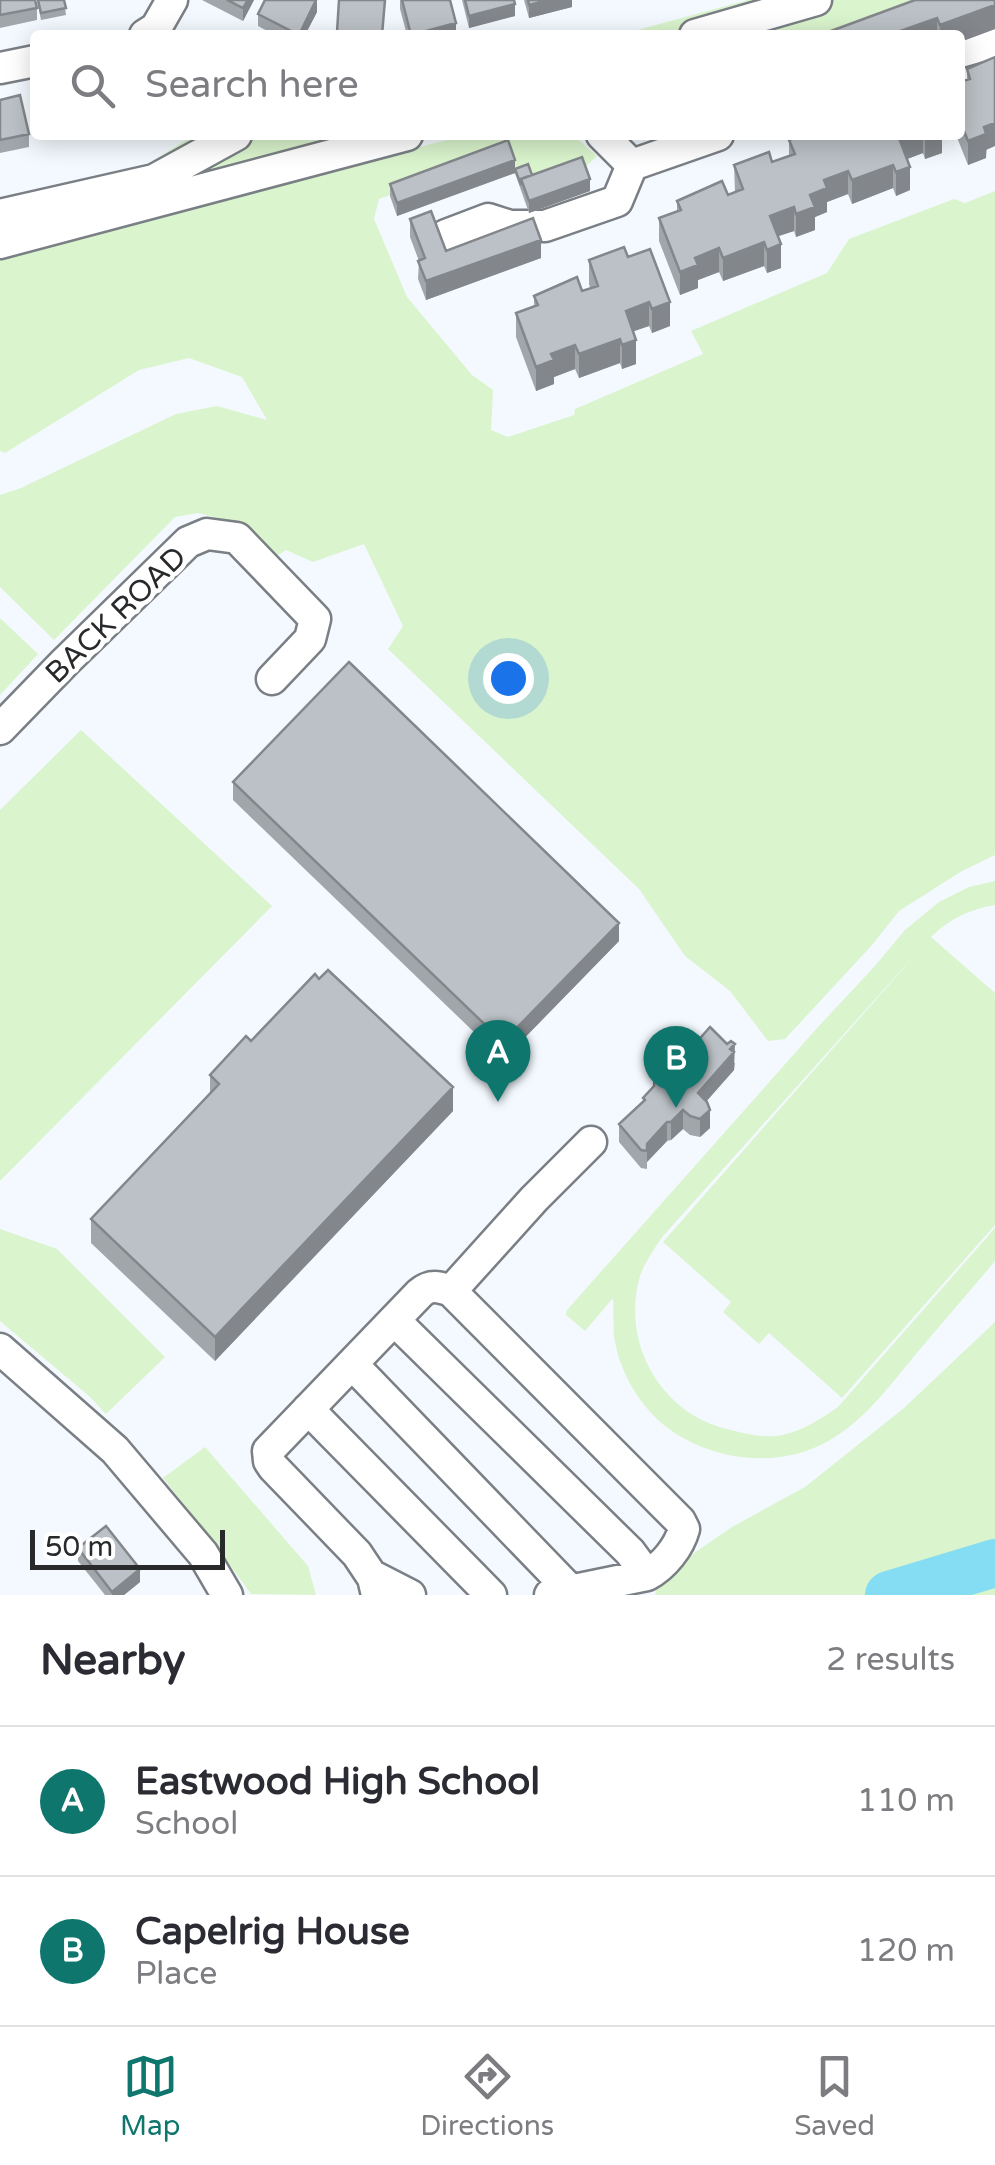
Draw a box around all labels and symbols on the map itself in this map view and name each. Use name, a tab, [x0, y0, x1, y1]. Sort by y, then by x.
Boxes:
street label: BACK ROAD	[38, 539, 194, 691]
your location	[483, 653, 534, 704]
pin: A	[466, 1020, 530, 1102]
pin: B	[644, 1026, 708, 1108]
scale bar	[30, 1525, 225, 1570]

